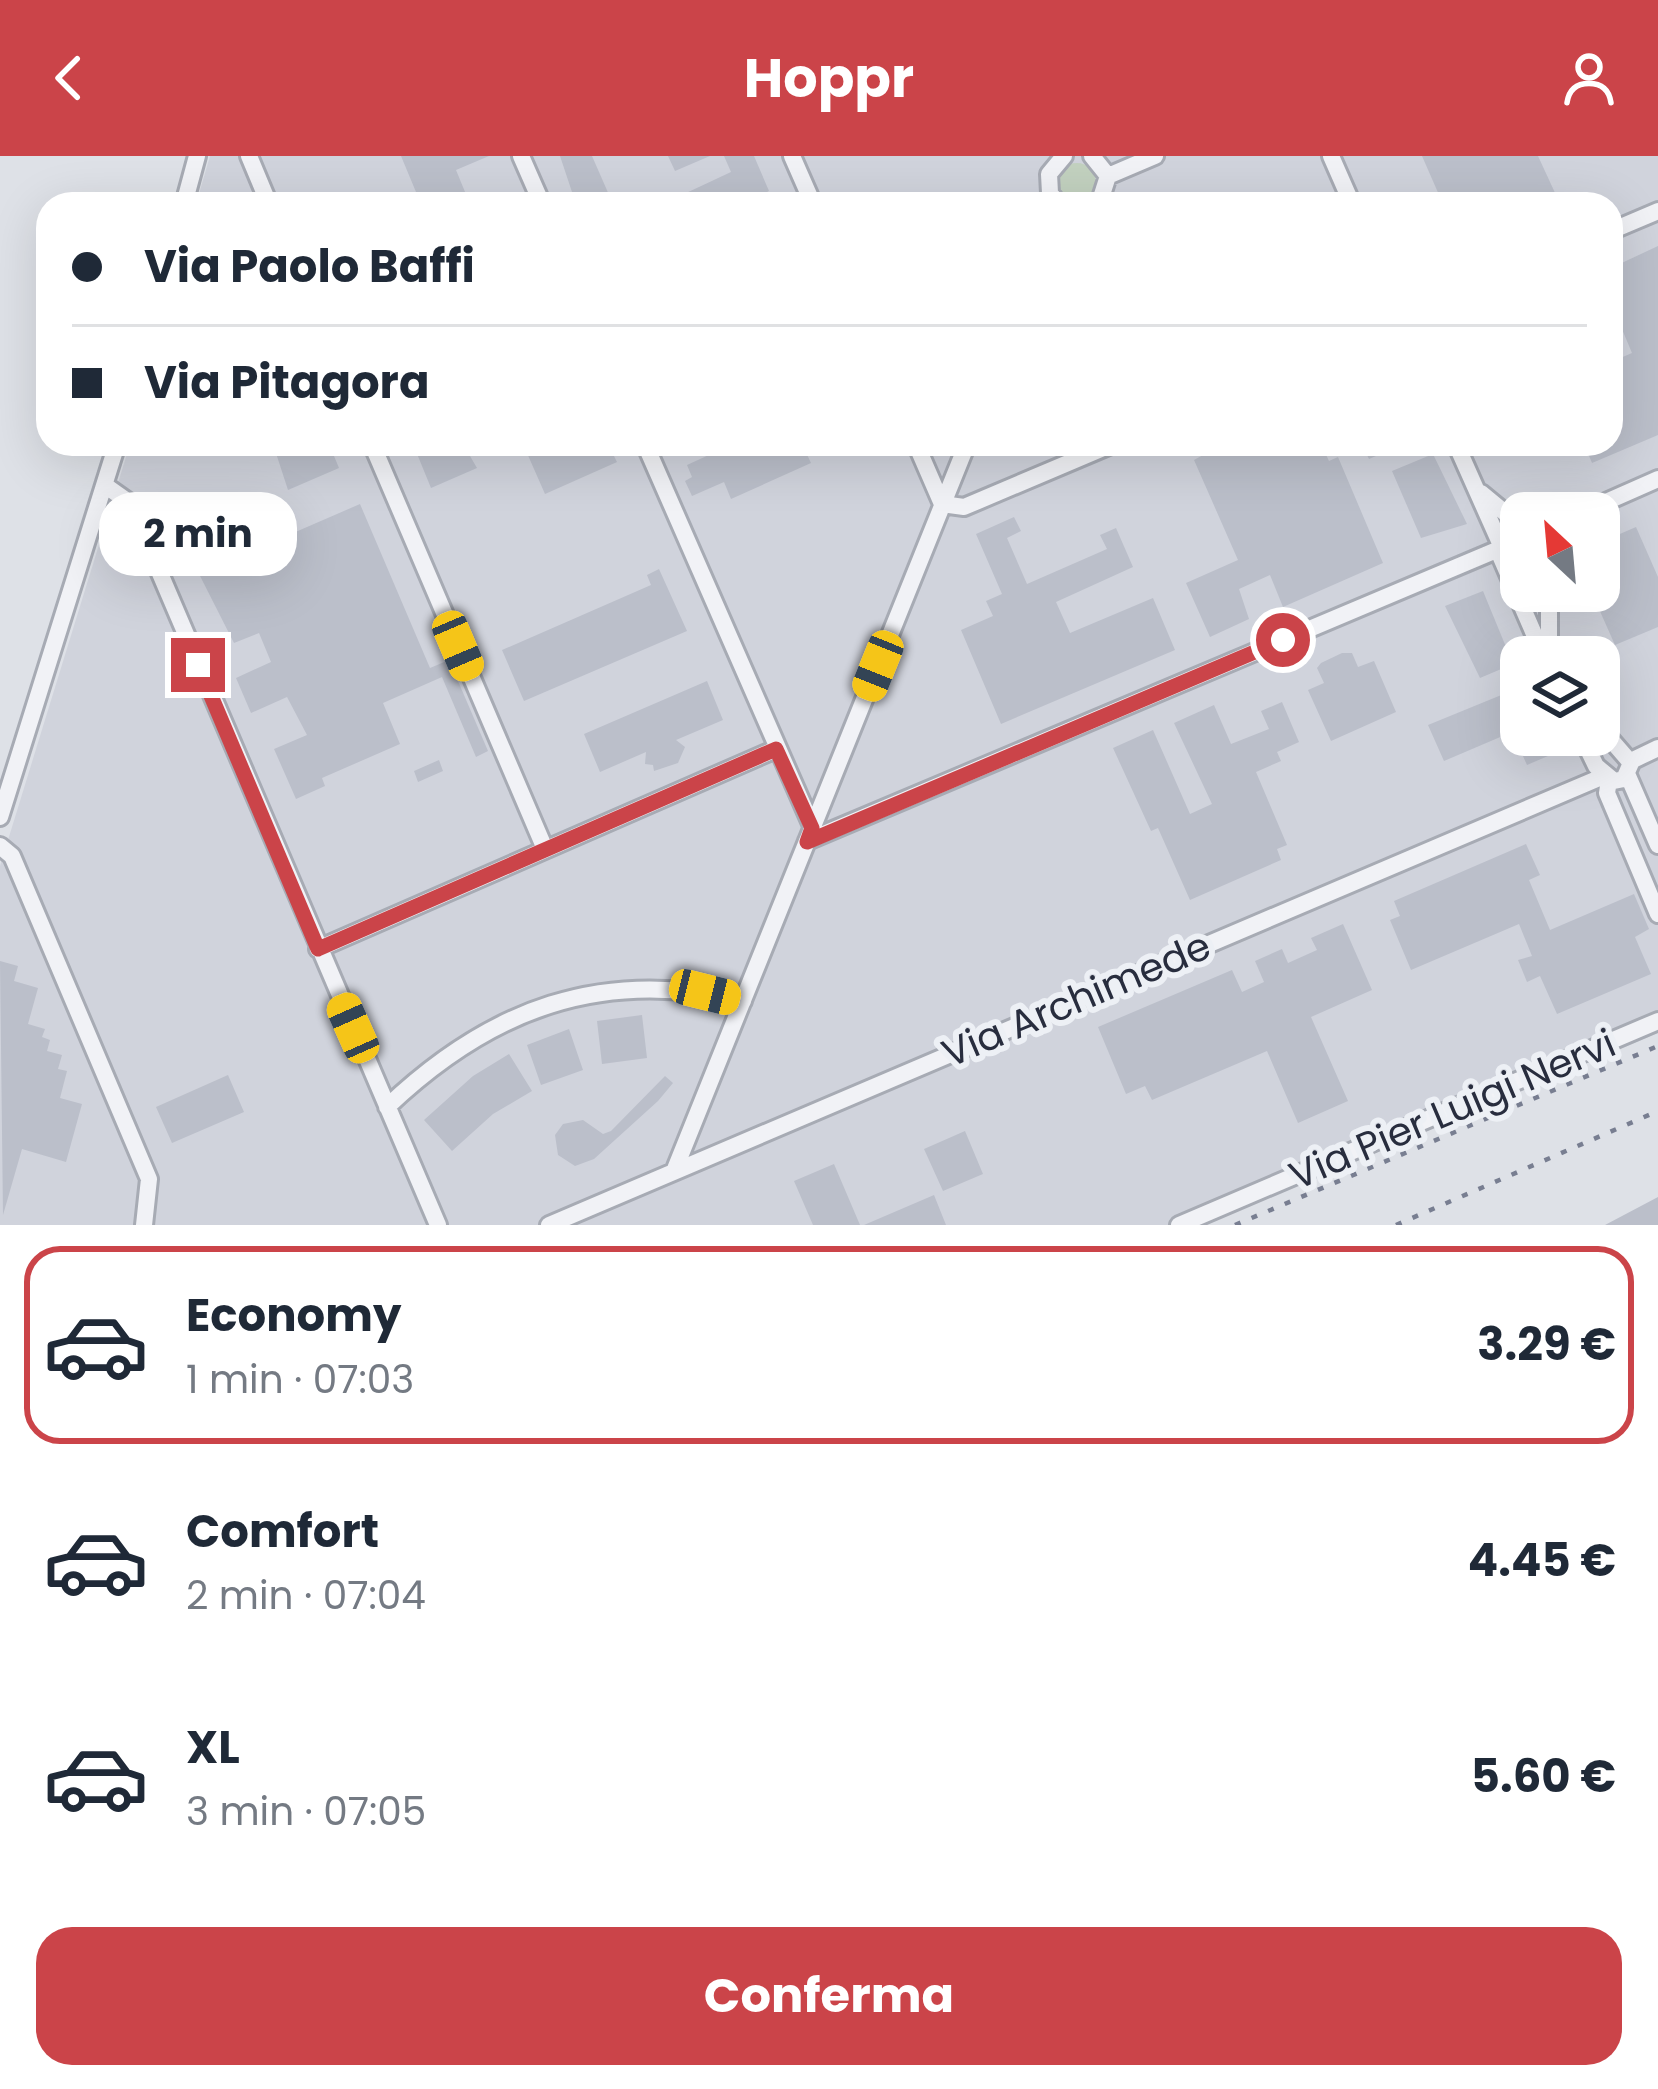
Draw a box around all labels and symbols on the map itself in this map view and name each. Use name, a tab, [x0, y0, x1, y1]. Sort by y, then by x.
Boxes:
callout: 2 min	[99, 491, 297, 575]
north arrow	[1500, 492, 1620, 612]
car	[427, 606, 489, 686]
route start	[1256, 613, 1310, 667]
car	[848, 626, 908, 706]
route end	[171, 638, 225, 692]
street label: Via Archimede	[933, 918, 1219, 1081]
car	[666, 966, 744, 1018]
car	[322, 988, 384, 1068]
street label: Via Pier Luigi Nervi	[1281, 1016, 1624, 1203]

